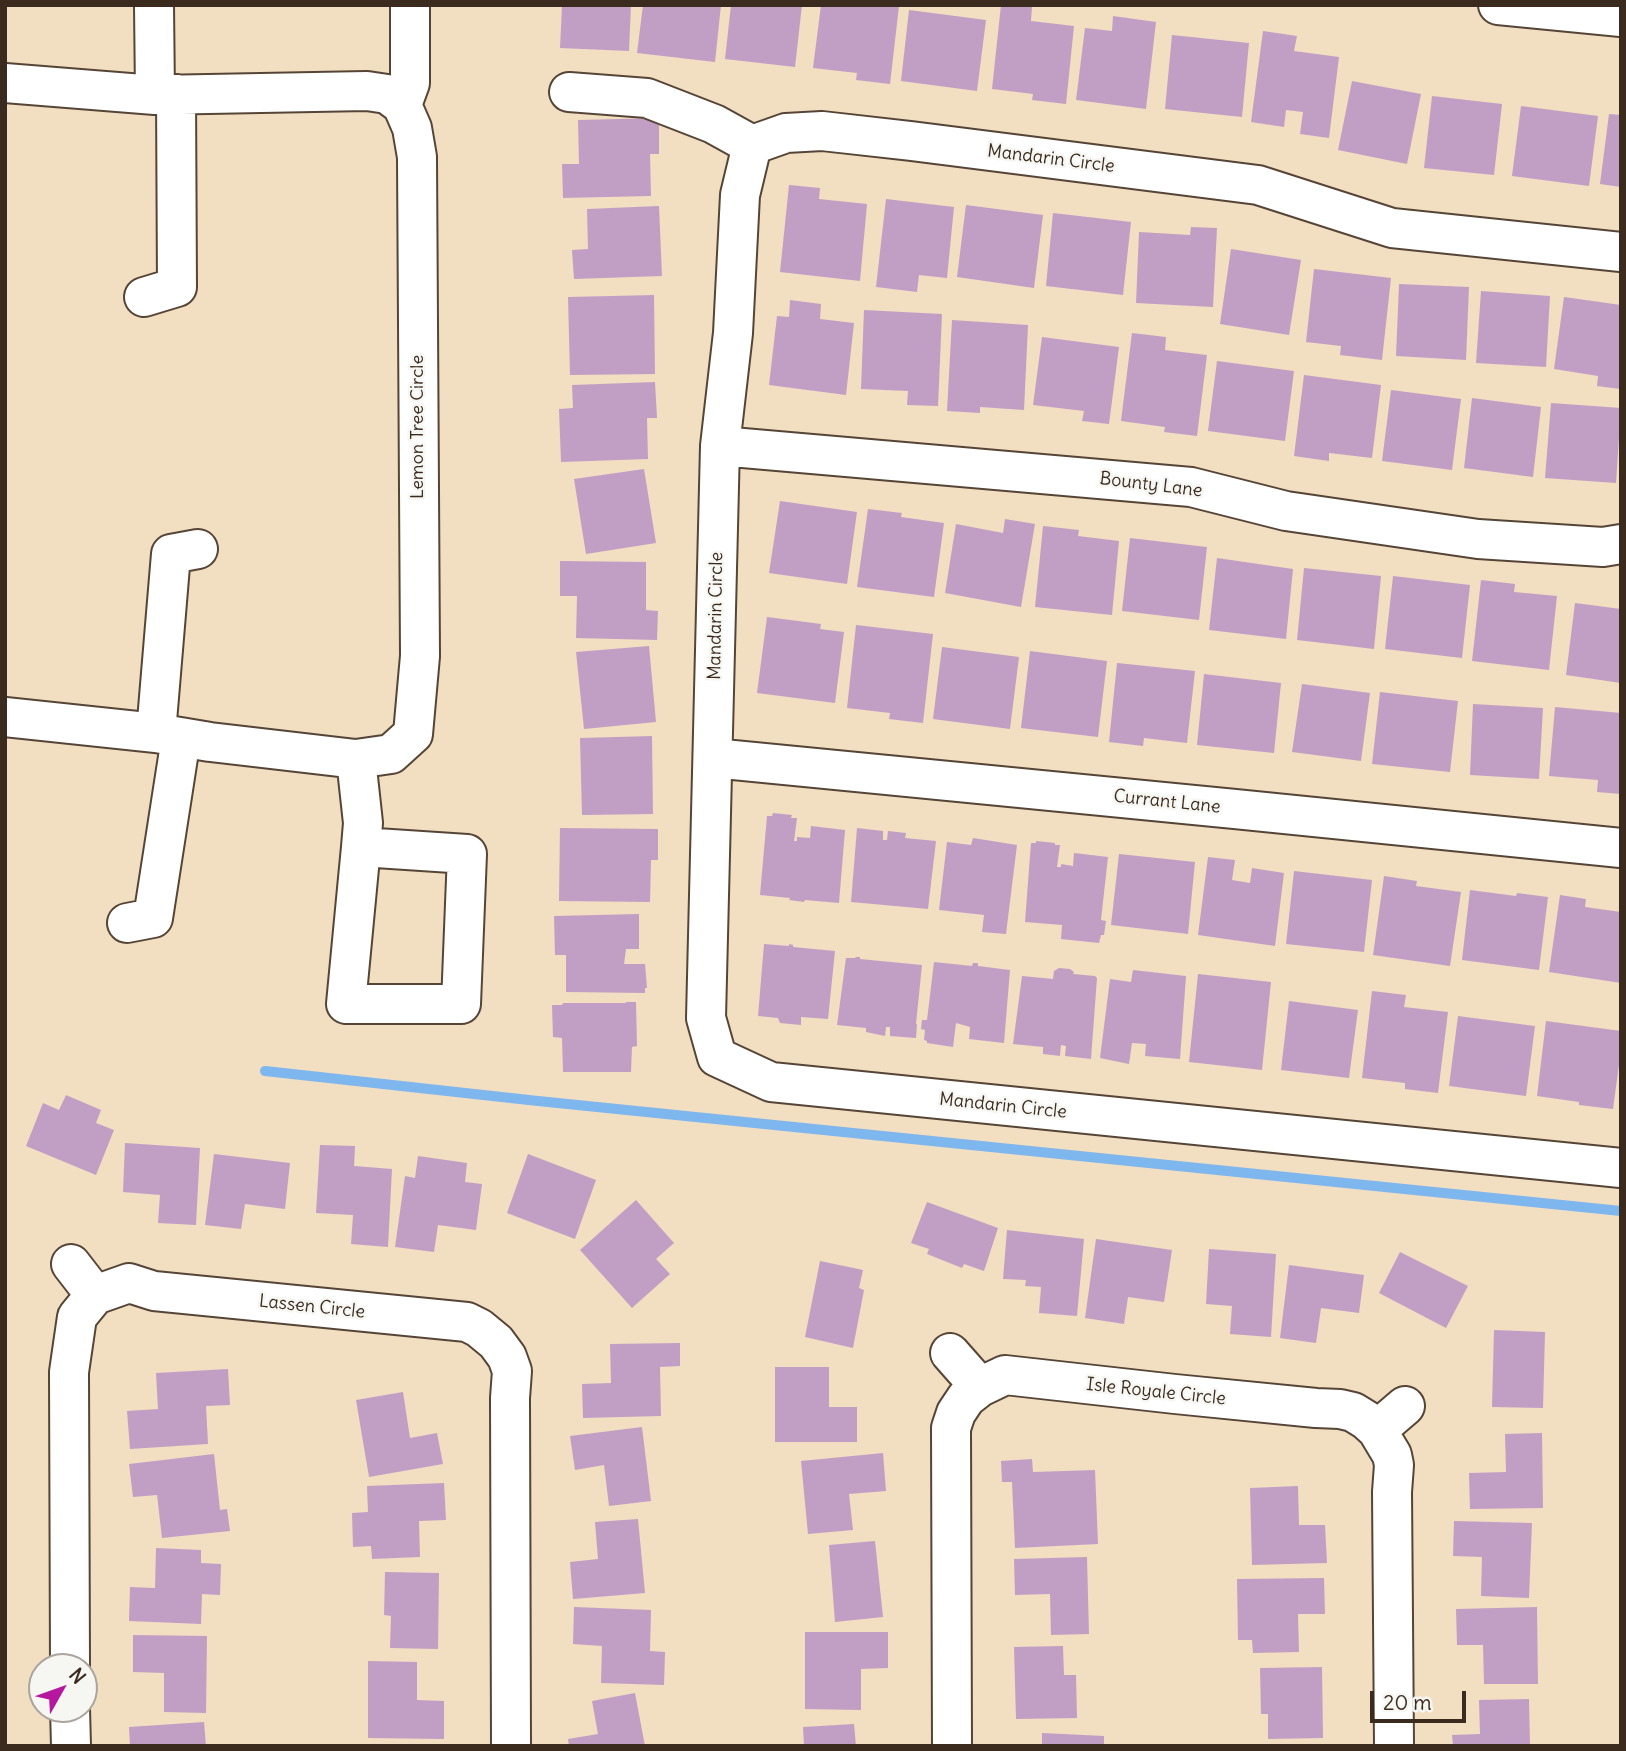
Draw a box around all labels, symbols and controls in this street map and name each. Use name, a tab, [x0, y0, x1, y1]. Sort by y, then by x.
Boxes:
street label: Mandarin Circle	[986, 140, 1116, 178]
street label: Lemon Tree Circle	[407, 355, 429, 499]
street label: Bounty Lane	[1098, 468, 1204, 502]
street label: Mandarin Circle	[704, 552, 728, 680]
street label: Currant Lane	[1112, 786, 1222, 818]
street label: Mandarin Circle	[938, 1089, 1068, 1123]
street label: Lassen Circle	[258, 1291, 366, 1323]
street label: Isle Royale Circle	[1085, 1374, 1227, 1410]
north arrow	[28, 1653, 98, 1723]
text: N	[64, 1663, 91, 1689]
scale bar	[1374, 1678, 1470, 1722]
text: 20 m	[1383, 1689, 1432, 1716]

